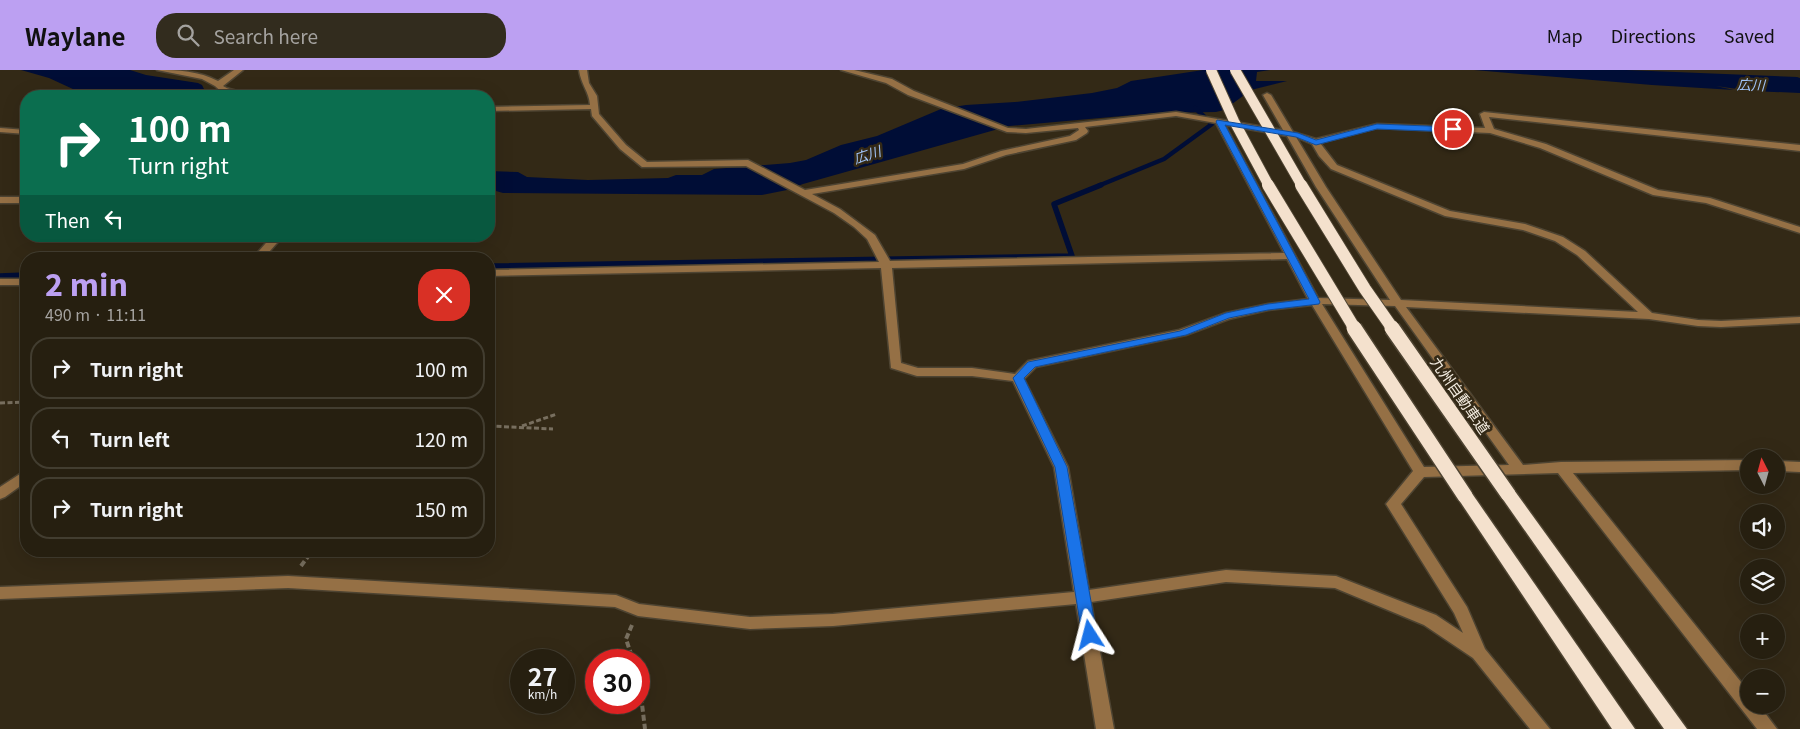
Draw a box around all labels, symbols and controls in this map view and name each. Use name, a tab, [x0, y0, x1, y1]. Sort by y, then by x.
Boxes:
search box	[156, 13, 506, 58]
text: Waylane	[25, 18, 126, 53]
icon: search	[174, 21, 202, 49]
text: Search here	[214, 22, 318, 49]
text: Map	[1547, 22, 1583, 48]
text: Directions	[1611, 22, 1696, 48]
text: Saved	[1724, 22, 1775, 48]
water label: 広川	[1737, 74, 1767, 95]
text: 100 m	[128, 101, 232, 152]
pin	[1432, 108, 1474, 150]
icon: right	[45, 110, 110, 175]
icon: arrive	[1439, 115, 1467, 143]
water label: 広川	[851, 140, 885, 168]
text: Turn right	[128, 148, 229, 180]
icon: left	[100, 205, 128, 233]
text: Then	[45, 206, 90, 233]
text: 2 min	[45, 261, 128, 305]
button: close	[418, 269, 470, 321]
text: 490 m · 11:11	[45, 302, 146, 326]
street label: 九州自動車道	[1427, 352, 1495, 438]
icon: right	[47, 354, 75, 382]
text: Turn right	[90, 355, 183, 382]
text: 100 m	[415, 355, 468, 382]
icon: left	[47, 424, 75, 452]
text: Turn left	[90, 425, 170, 452]
text: 120 m	[415, 425, 468, 452]
north arrow	[1740, 449, 1785, 494]
map controls	[1740, 449, 1785, 714]
icon: right	[47, 494, 75, 522]
text: Turn right	[90, 495, 183, 522]
text: 150 m	[415, 495, 468, 522]
button: sound	[1740, 504, 1785, 549]
button: layers	[1740, 559, 1785, 604]
position arrow	[1063, 608, 1115, 660]
button: +	[1740, 614, 1785, 659]
speed limit sign: 30	[585, 649, 650, 714]
text: 27	[528, 657, 557, 693]
button: −	[1740, 669, 1785, 714]
text: km/h	[528, 685, 557, 702]

